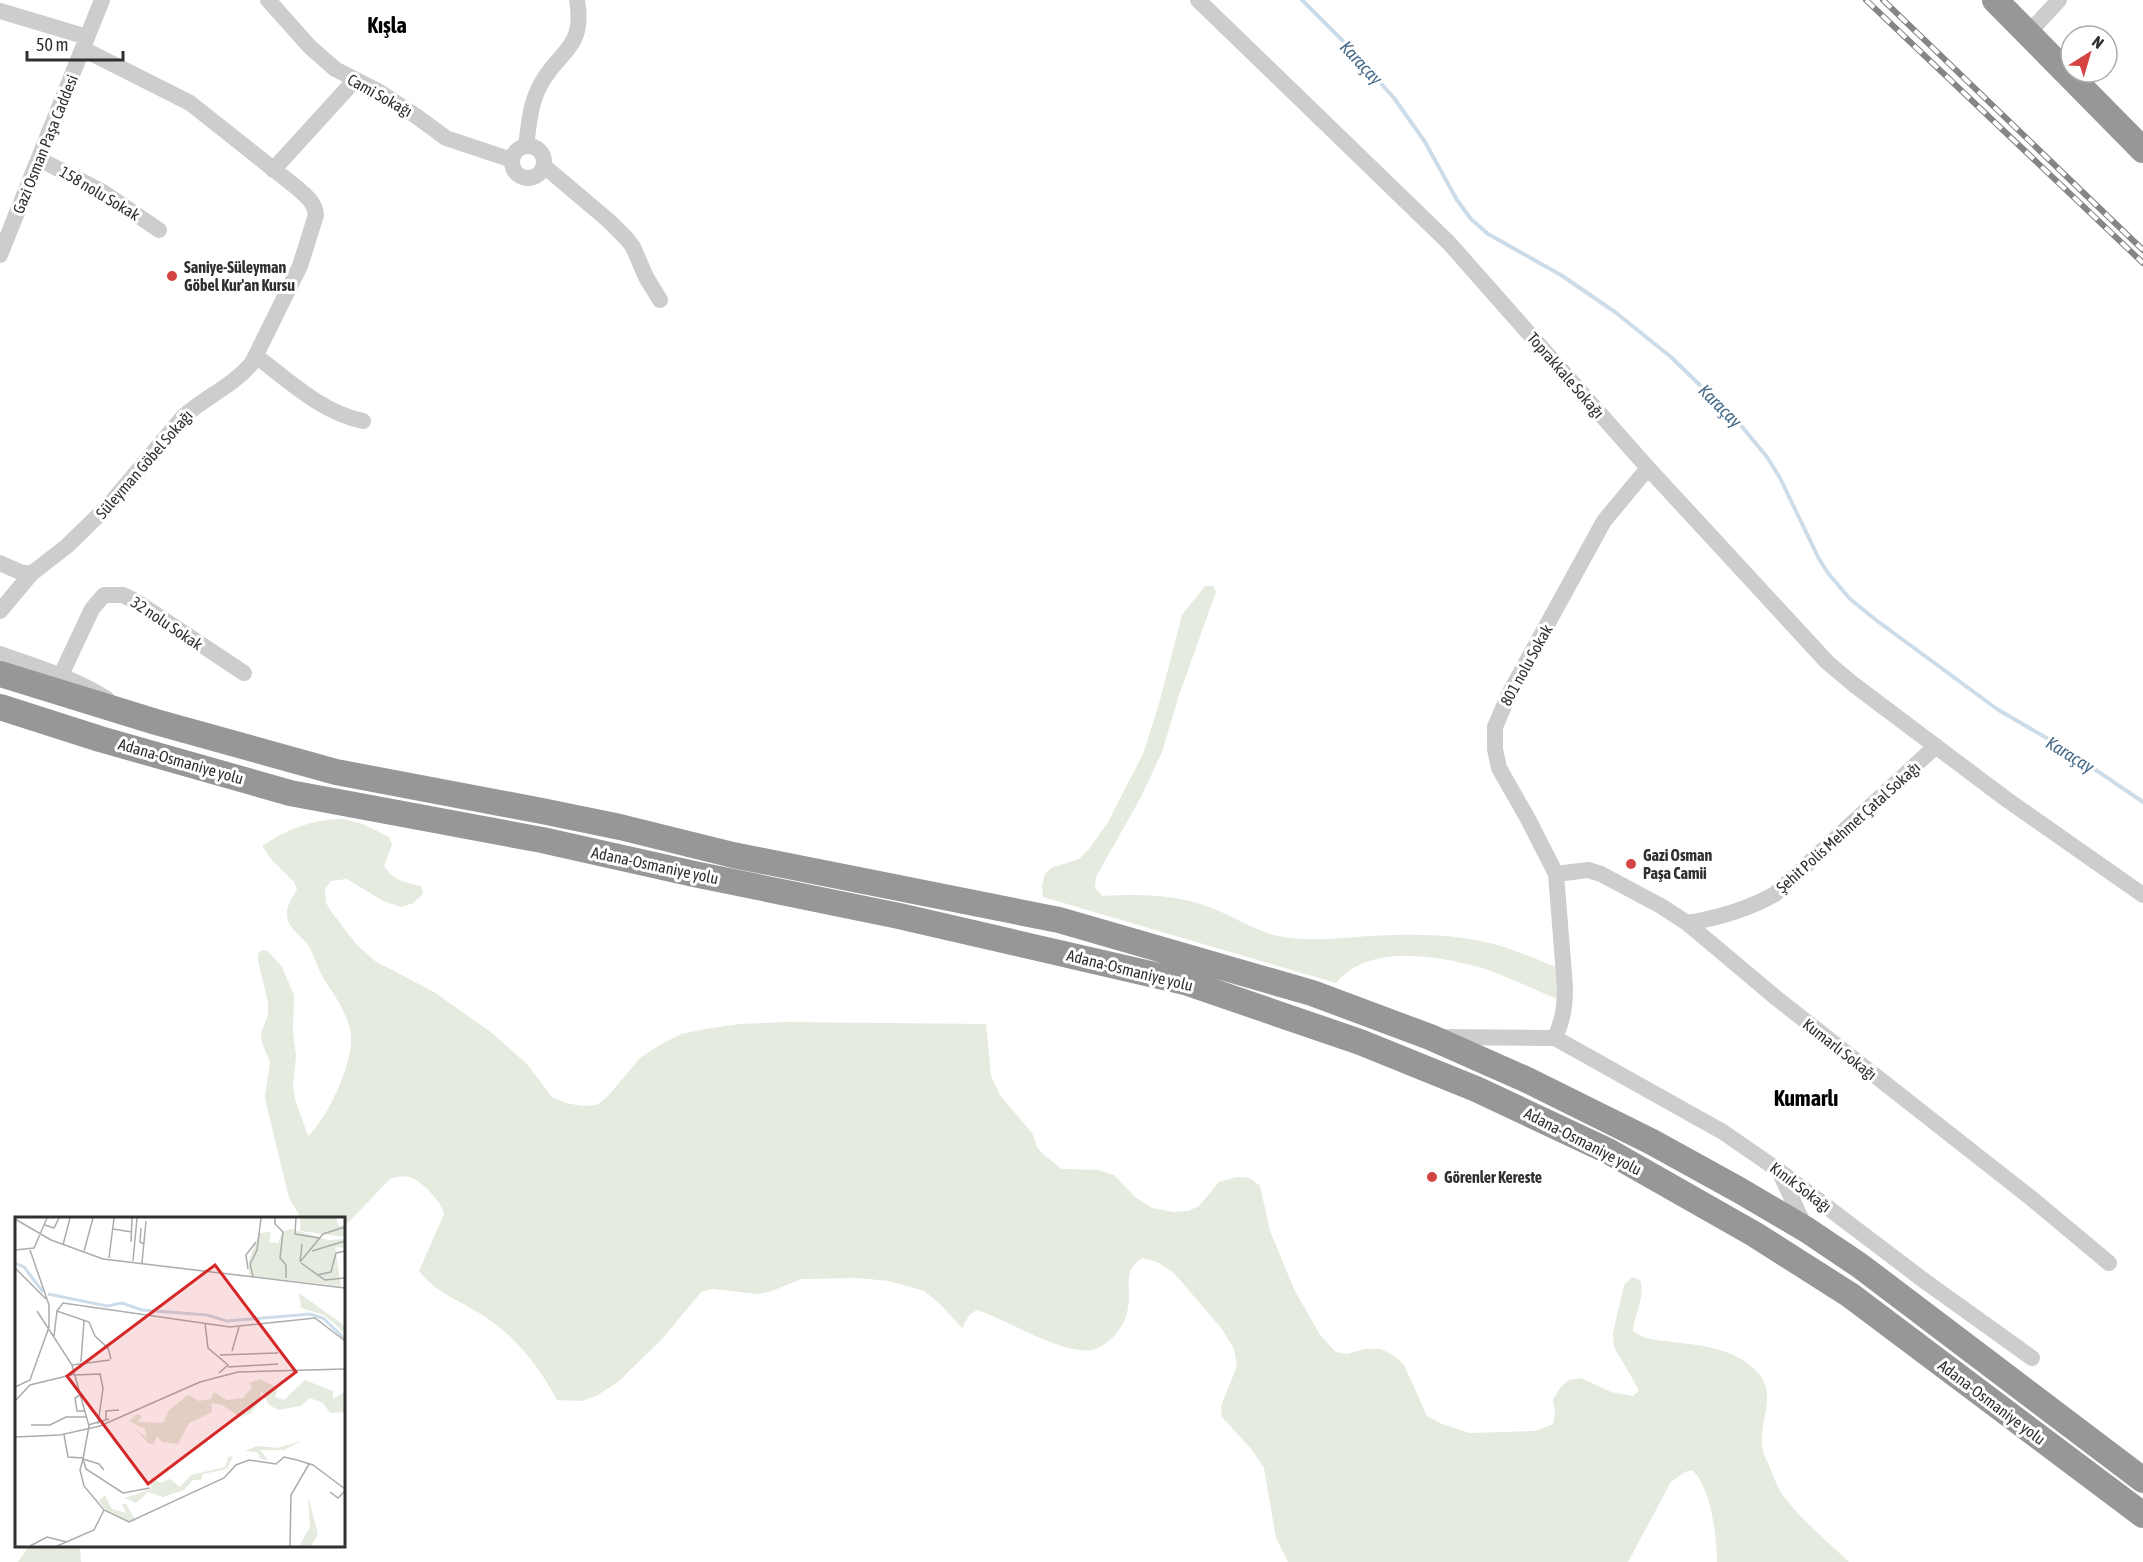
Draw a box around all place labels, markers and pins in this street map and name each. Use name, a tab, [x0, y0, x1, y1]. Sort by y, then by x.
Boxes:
place label: Saniye-Süleyman Göbel Kur'an Kursu	[184, 258, 295, 294]
marker: Saniye-Süleyman Göbel Kur'an Kursu	[165, 269, 179, 283]
place label: Gazi Osman Paşa Camii	[1643, 846, 1713, 882]
marker: Gazi Osman Paşa Camii	[1624, 857, 1638, 871]
place label: Görenler Kereste	[1444, 1168, 1542, 1186]
marker: Görenler Kereste	[1425, 1170, 1439, 1184]

